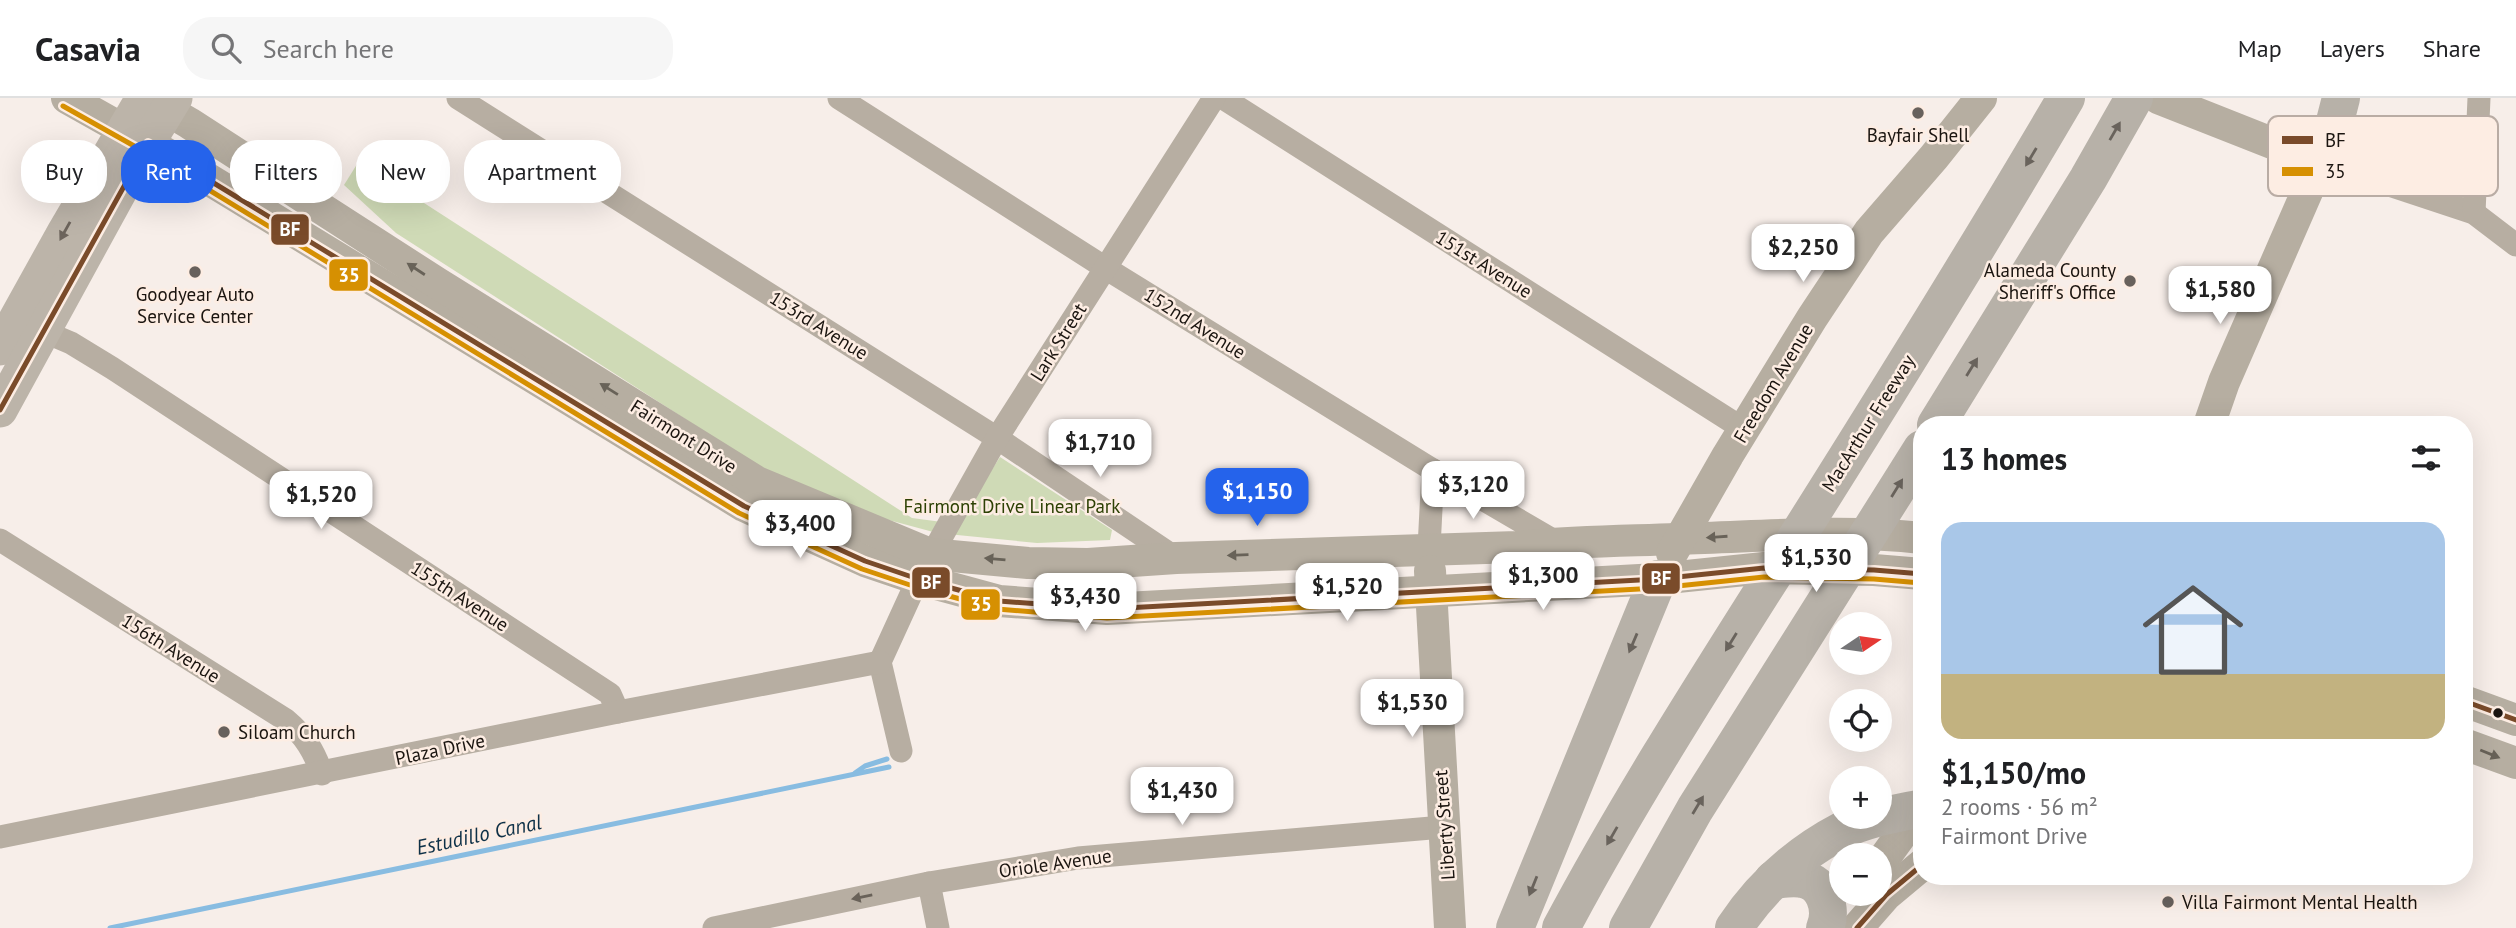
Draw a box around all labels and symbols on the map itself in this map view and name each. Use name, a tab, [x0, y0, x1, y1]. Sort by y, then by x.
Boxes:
marker: Bayfair Shell	[1910, 105, 1926, 121]
legend	[2268, 116, 2498, 196]
one-way arrow	[2109, 121, 2121, 140]
place label: Bayfair Shell	[1867, 123, 1970, 147]
text: BF	[2325, 128, 2346, 152]
one-way arrow	[2025, 147, 2038, 166]
text: 35	[2325, 159, 2346, 183]
line badge: BF	[270, 213, 310, 246]
text: BF	[280, 217, 301, 241]
one-way arrow	[59, 221, 71, 240]
street label: 151st Avenue	[1431, 225, 1537, 303]
pin: $2,250	[1746, 225, 1860, 284]
line badge: 35	[328, 258, 369, 292]
place label: Alameda County Sheriff's Office	[1984, 258, 2116, 304]
text: 35	[338, 263, 360, 287]
one-way arrow	[406, 263, 426, 276]
marker: Goodyear Auto Service Center	[187, 264, 203, 280]
pin: $1,580	[2163, 266, 2277, 326]
marker: Alameda County Sheriff's Office	[2122, 273, 2138, 289]
place label: Goodyear Auto Service Center	[136, 282, 254, 328]
street label: 152nd Avenue	[1140, 282, 1250, 364]
street label: 153rd Avenue	[765, 285, 873, 365]
street label: Lark Street	[1025, 298, 1092, 385]
street label: Freedom Avenue	[1728, 319, 1818, 447]
street label: MacArthur Freeway	[1816, 350, 1920, 496]
one-way arrow	[1965, 358, 1978, 377]
one-way arrow	[600, 383, 619, 396]
street label: Fairmont Drive	[626, 394, 742, 478]
pin: $1,710	[1043, 420, 1157, 479]
pin: $3,120	[1416, 462, 1530, 521]
pin: $1,150	[1200, 468, 1314, 528]
pin: $1,520	[264, 472, 378, 531]
one-way arrow	[1891, 478, 1904, 497]
park label: Fairmont Drive Linear Park	[904, 494, 1120, 518]
pin: $3,400	[743, 500, 857, 560]
one-way arrow	[1706, 532, 1728, 543]
pin: $1,530	[1759, 534, 1873, 594]
one-way arrow	[1227, 550, 1249, 561]
pin: $1,300	[1486, 552, 1600, 612]
one-way arrow	[984, 554, 1006, 565]
street label: 155th Avenue	[407, 556, 513, 636]
line badge: BF	[1641, 562, 1681, 595]
pin: $1,520	[1290, 564, 1404, 623]
line badge: BF	[911, 566, 951, 599]
text: BF	[1651, 566, 1672, 590]
text: BF	[921, 570, 942, 594]
pin: $3,430	[1028, 574, 1142, 633]
line badge: 35	[960, 588, 1001, 621]
text: 35	[970, 592, 992, 616]
street label: 156th Avenue	[117, 608, 225, 688]
north arrow	[1829, 612, 1892, 676]
one-way arrow	[1627, 632, 1638, 653]
one-way arrow	[1724, 632, 1737, 651]
pin: $1,530	[1355, 680, 1469, 739]
unlabelled marker	[2491, 706, 2505, 720]
place label: Siloam Church	[238, 720, 356, 744]
marker: Siloam Church	[216, 724, 232, 740]
street label: Plaza Drive	[393, 728, 487, 770]
one-way arrow	[2479, 748, 2500, 759]
pin: $1,430	[1125, 768, 1239, 827]
street label: Liberty Street	[1428, 769, 1460, 881]
one-way arrow	[1691, 795, 1704, 814]
water label: Estudillo Canal	[414, 808, 544, 861]
one-way arrow	[1606, 826, 1618, 845]
street label: Oriole Avenue	[997, 843, 1113, 883]
one-way arrow	[1527, 875, 1538, 896]
place label: Villa Fairmont Mental Health	[2181, 890, 2418, 914]
one-way arrow	[851, 892, 873, 903]
marker: Villa Fairmont Mental Health	[2160, 894, 2176, 910]

